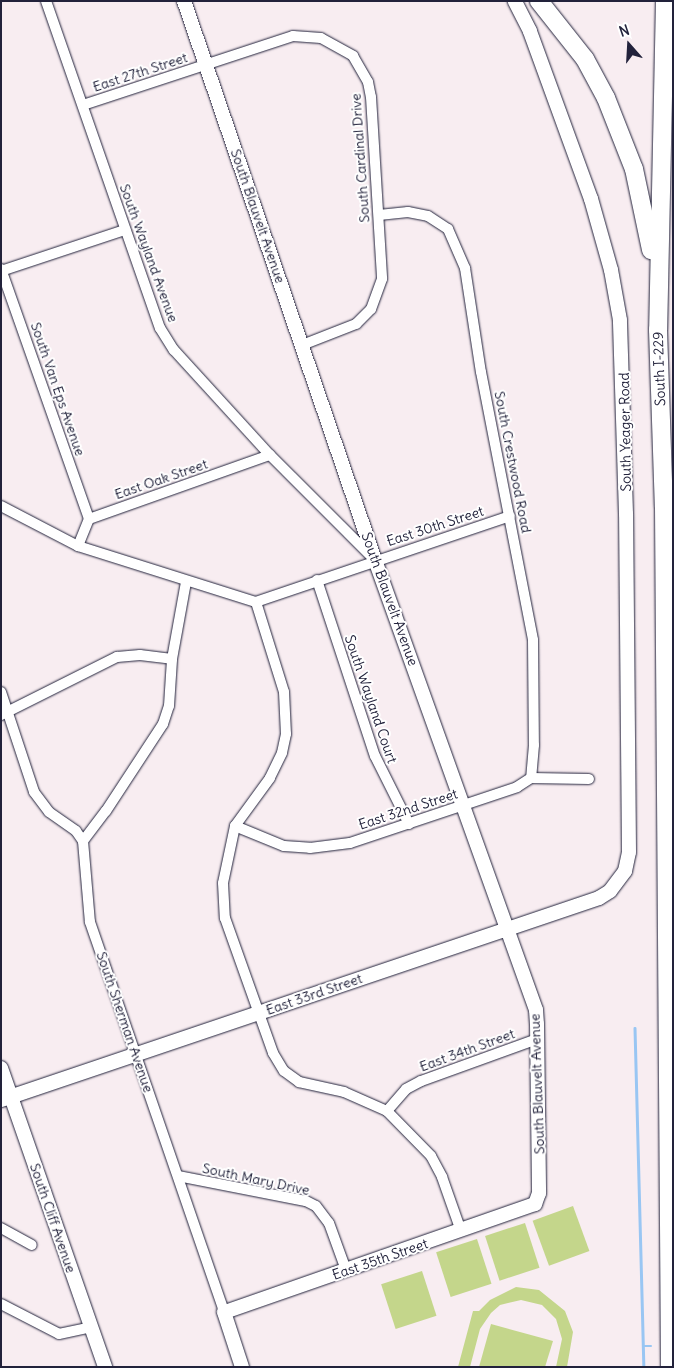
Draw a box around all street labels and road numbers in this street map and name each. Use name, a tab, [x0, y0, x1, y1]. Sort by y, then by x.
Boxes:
street label: East 27th Street	[91, 49, 189, 95]
street label: South Cardinal Drive	[347, 93, 373, 223]
street label: South Blauvelt Avenue	[227, 147, 289, 285]
street label: South Wayland Avenue	[116, 182, 182, 324]
street label: South Van Eps Avenue	[27, 320, 89, 458]
street label: South I-229	[649, 331, 669, 407]
street label: South Yeager Road	[616, 372, 634, 492]
street label: South Crestwood Road	[491, 390, 535, 534]
street label: East Oak Street	[112, 455, 210, 503]
street label: East 30th Street	[384, 502, 486, 550]
street label: South Blauvelt Avenue	[358, 530, 422, 668]
street label: South Wayland Court	[341, 633, 401, 765]
street label: East 32nd Street	[356, 785, 460, 833]
street label: South Sherman Avenue	[93, 949, 157, 1095]
street label: East 33rd Street	[264, 970, 364, 1018]
street label: South Blauvelt Avenue	[526, 1013, 548, 1155]
street label: East 34th Street	[417, 1025, 517, 1075]
street label: South Mary Drive	[201, 1159, 311, 1199]
street label: South Cliff Avenue	[26, 1161, 80, 1275]
street label: East 35th Street	[330, 1235, 430, 1283]

